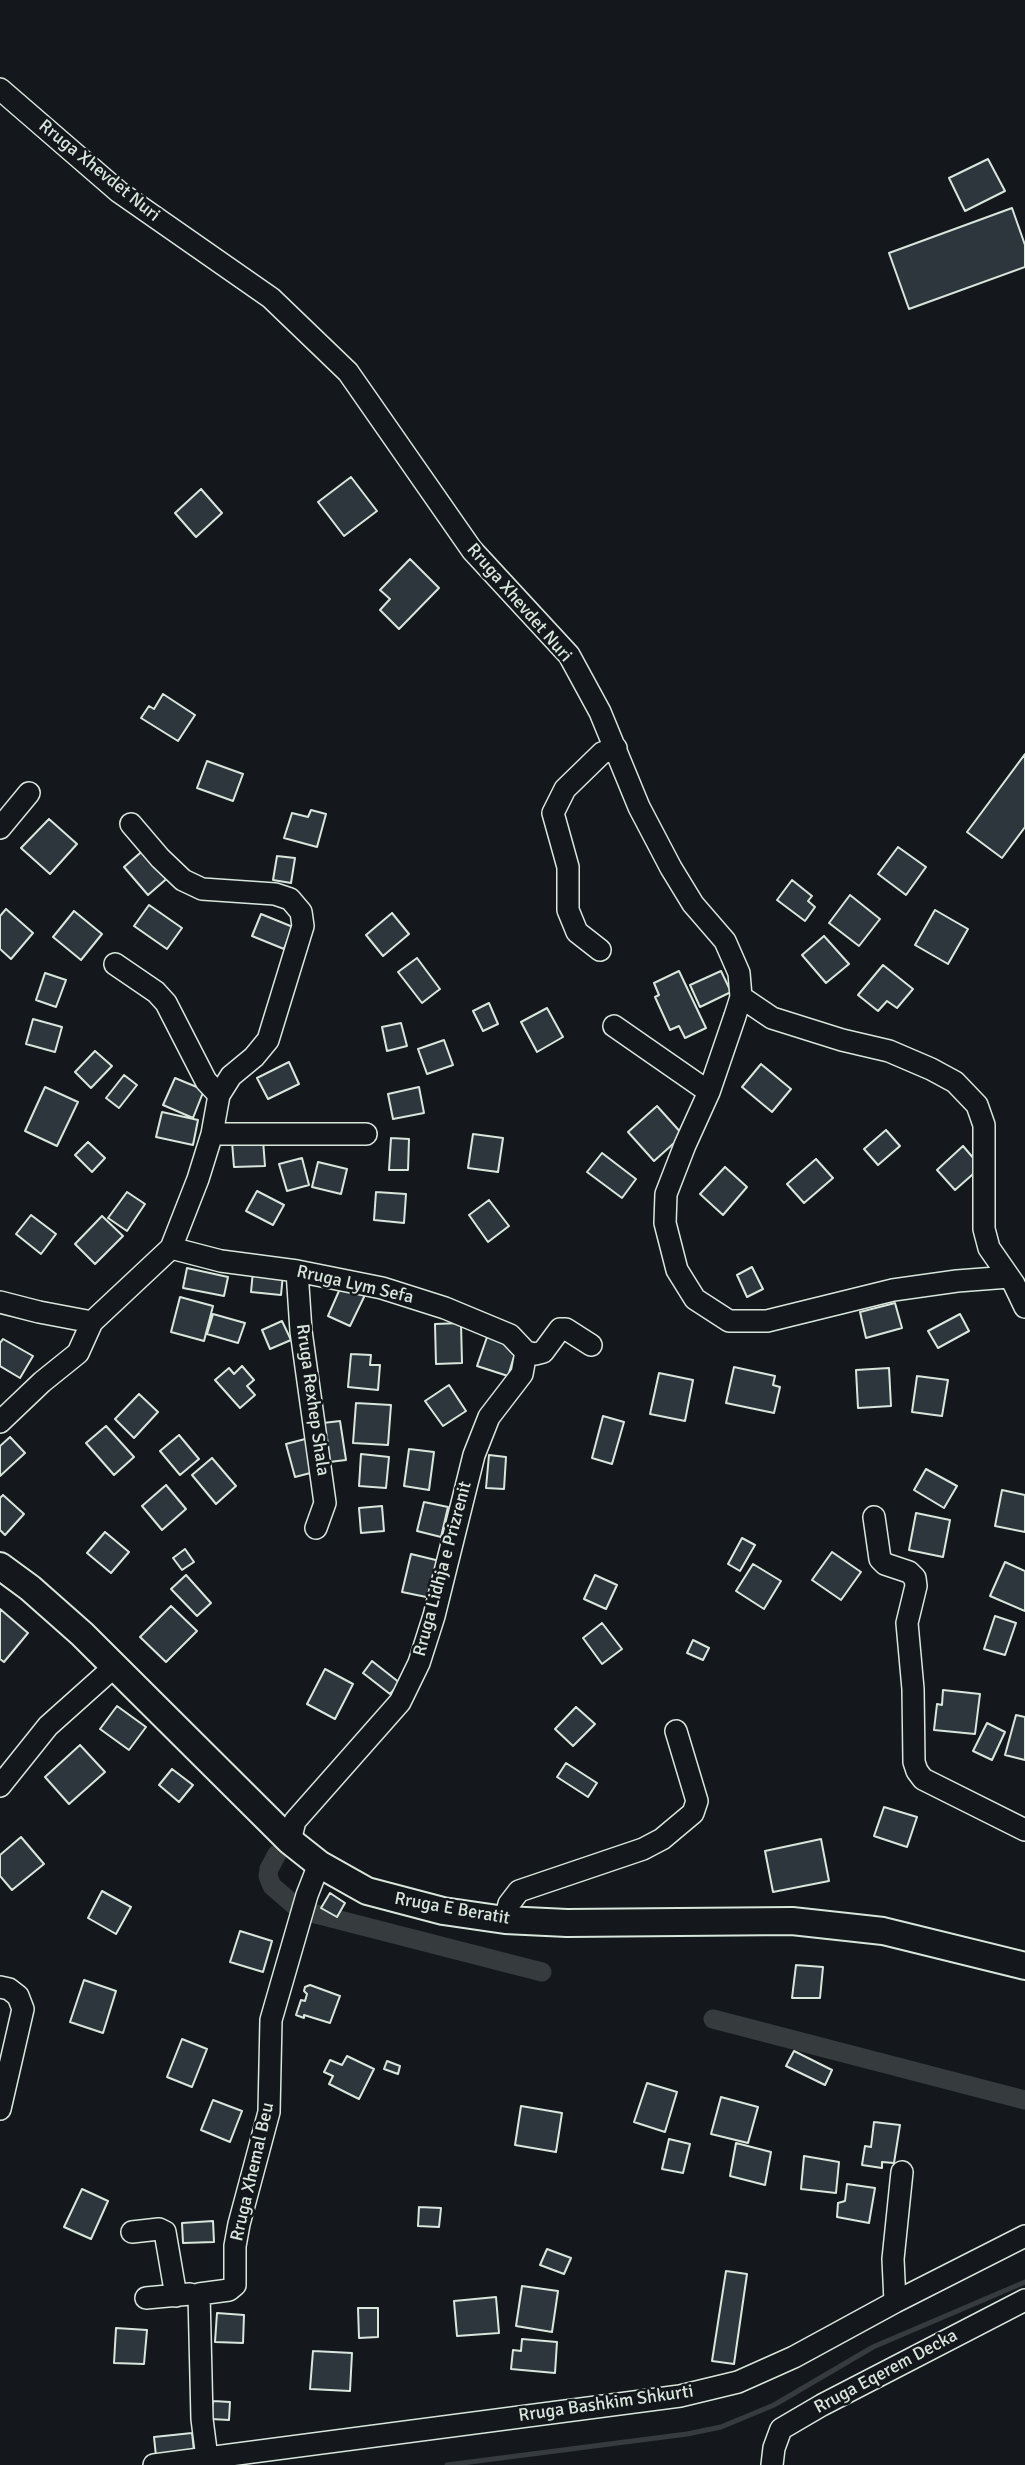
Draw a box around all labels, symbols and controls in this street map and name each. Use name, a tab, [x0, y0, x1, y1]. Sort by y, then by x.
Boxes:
street label: Rruga Xhevdet Nuri	[34, 115, 164, 227]
street label: Rruga Xhevdet Nuri	[462, 539, 576, 667]
street label: Rruga Lym Sefa	[294, 1261, 416, 1309]
street label: Rruga Rexhep Shala	[291, 1323, 333, 1477]
street label: Rruga Lidhja e Prizrenit	[409, 1479, 477, 1659]
street label: Rruga E Beratit	[393, 1888, 511, 1930]
street label: Rruga Xhemal Beu	[227, 2101, 279, 2243]
street label: Rruga Eqerem Decka	[811, 2325, 961, 2419]
street label: Rruga Bashkim Shkurti	[517, 2381, 695, 2427]

